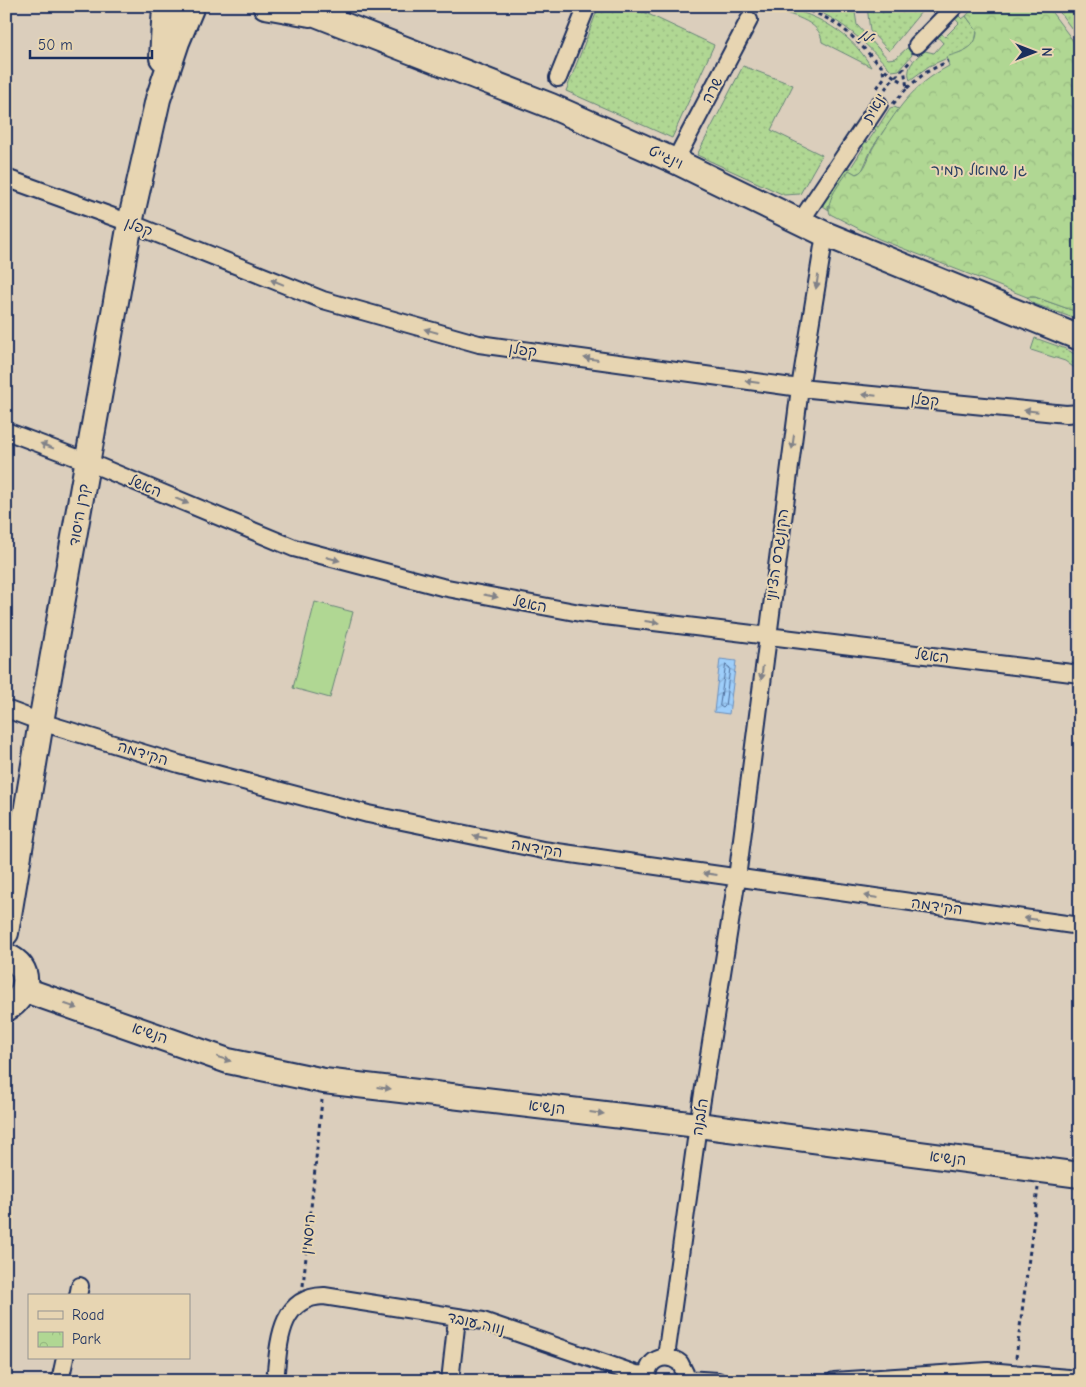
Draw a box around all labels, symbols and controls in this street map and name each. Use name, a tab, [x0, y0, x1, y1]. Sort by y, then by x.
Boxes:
street label: ילן	[857, 26, 879, 48]
scale bar	[30, 28, 152, 60]
north arrow	[1008, 28, 1058, 78]
text: 50 m	[38, 36, 73, 54]
text: N	[1038, 47, 1055, 57]
street label: שרה	[698, 73, 726, 106]
street label: ינאית	[858, 90, 890, 127]
street label: וינגייט	[646, 141, 686, 173]
park label: גן שמואל תמיר	[931, 161, 1027, 179]
street label: קפלן	[122, 214, 155, 241]
one-way arrow	[813, 274, 821, 290]
one-way arrow	[269, 278, 284, 285]
one-way arrow	[424, 326, 439, 334]
street label: קפלן	[508, 339, 538, 362]
one-way arrow	[583, 355, 599, 363]
one-way arrow	[744, 377, 760, 385]
street label: קפלן	[910, 390, 940, 411]
one-way arrow	[861, 391, 877, 399]
one-way arrow	[1023, 407, 1039, 415]
one-way arrow	[789, 435, 797, 451]
one-way arrow	[39, 442, 54, 450]
street label: האשל	[126, 471, 164, 501]
street label: קרן היסוד	[65, 482, 93, 548]
one-way arrow	[175, 498, 189, 506]
street label: הקונגרס הציוני	[762, 507, 793, 603]
one-way arrow	[326, 555, 341, 563]
street label: האשל	[511, 592, 549, 616]
one-way arrow	[484, 593, 500, 601]
one-way arrow	[644, 618, 660, 626]
street label: האשל	[914, 645, 950, 667]
one-way arrow	[758, 665, 766, 681]
street label: הקידמה	[115, 737, 171, 769]
one-way arrow	[473, 833, 488, 841]
street label: הקידמה	[510, 835, 564, 861]
one-way arrow	[701, 870, 717, 878]
one-way arrow	[862, 893, 878, 901]
street label: הקידמה	[910, 893, 964, 919]
one-way arrow	[1023, 915, 1039, 923]
one-way arrow	[63, 1003, 78, 1010]
street label: הנשיא	[130, 1018, 170, 1048]
one-way arrow	[217, 1056, 232, 1063]
one-way arrow	[376, 1084, 392, 1092]
street label: הנשיא	[528, 1096, 566, 1118]
street label: הלבנה	[688, 1097, 712, 1137]
one-way arrow	[590, 1109, 606, 1117]
street label: הנשיא	[929, 1147, 967, 1169]
street label: היסמין	[297, 1213, 320, 1255]
legend	[28, 1294, 190, 1360]
text: Road	[72, 1306, 104, 1324]
street label: נווה עובד	[446, 1308, 506, 1338]
text: Park	[72, 1330, 101, 1348]

